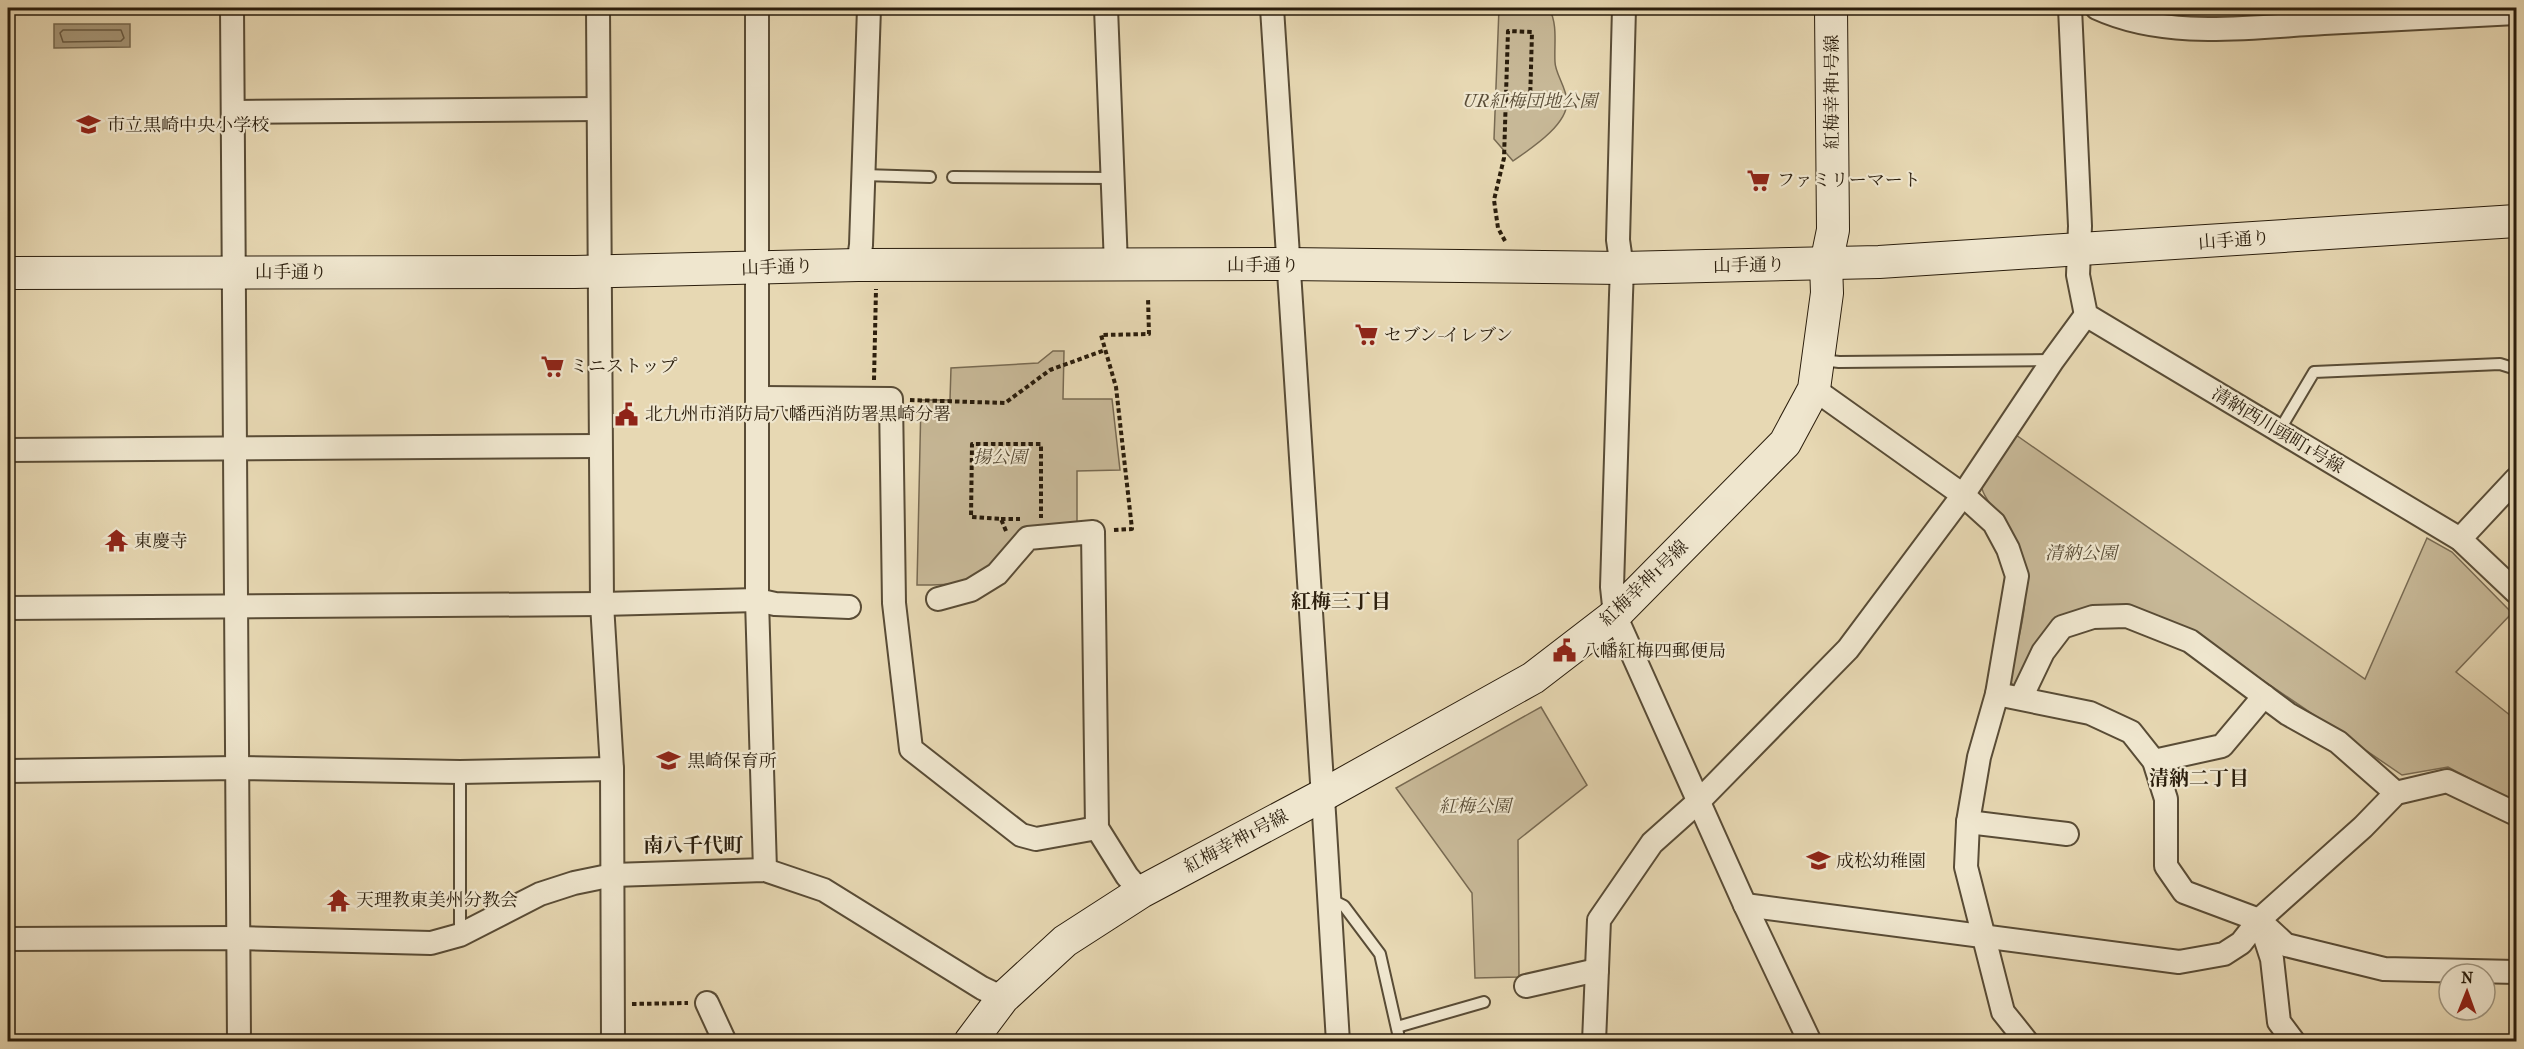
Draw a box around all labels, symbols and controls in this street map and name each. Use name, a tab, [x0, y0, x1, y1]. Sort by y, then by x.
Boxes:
street label: 紅梅幸神1号線	[1822, 35, 1843, 149]
park label: UR紅梅団地公園	[1463, 91, 1600, 112]
school or university icon: 市立黒崎中央小学校	[76, 112, 102, 138]
place label: 市立黒崎中央小学校	[107, 115, 269, 136]
supermarket icon: ファミリーマート	[1746, 167, 1772, 193]
place label: ファミリーマート	[1777, 170, 1921, 191]
street label: 山手通り	[2197, 228, 2271, 253]
street label: 山手通り	[1713, 254, 1785, 277]
street label: 山手通り	[1227, 255, 1299, 276]
street label: 山手通り	[741, 256, 813, 279]
street label: 山手通り	[255, 262, 327, 283]
supermarket icon: セブン-イレブン	[1353, 322, 1379, 348]
place label: セブン-イレブン	[1384, 325, 1513, 346]
supermarket icon: ミニストップ	[539, 353, 565, 379]
place label: ミニストップ	[570, 356, 677, 377]
street label: 清納西川頭町1号線	[2208, 383, 2348, 478]
public building icon: 北九州市消防局八幡西消防署黒崎分署	[614, 401, 640, 427]
place label: 北九州市消防局八幡西消防署黒崎分署	[645, 404, 951, 425]
park label: 揚公園	[973, 447, 1030, 468]
temple icon: 東慶寺	[103, 528, 129, 554]
place label: 東慶寺	[134, 531, 188, 552]
street label: 紅梅幸神1号線	[1596, 536, 1693, 631]
park label: 清納公園	[2045, 543, 2120, 564]
district label: 紅梅三丁目	[1291, 590, 1391, 613]
public building icon: 八幡紅梅四郵便局	[1551, 638, 1577, 664]
place label: 八幡紅梅四郵便局	[1582, 641, 1726, 662]
school or university icon: 黒崎保育所	[656, 748, 682, 774]
place label: 黒崎保育所	[687, 751, 777, 772]
district label: 清納二丁目	[2149, 767, 2249, 790]
park label: 紅梅公園	[1439, 796, 1514, 817]
street label: 紅梅幸神1号線	[1181, 805, 1292, 878]
district label: 南八千代町	[643, 834, 744, 857]
school or university icon: 成松幼稚園	[1805, 848, 1831, 874]
place label: 成松幼稚園	[1836, 851, 1926, 872]
temple icon: 天理教東美州分教会	[325, 887, 351, 913]
place label: 天理教東美州分教会	[356, 890, 518, 911]
north arrow	[2437, 962, 2497, 1022]
text: N	[2461, 968, 2474, 987]

